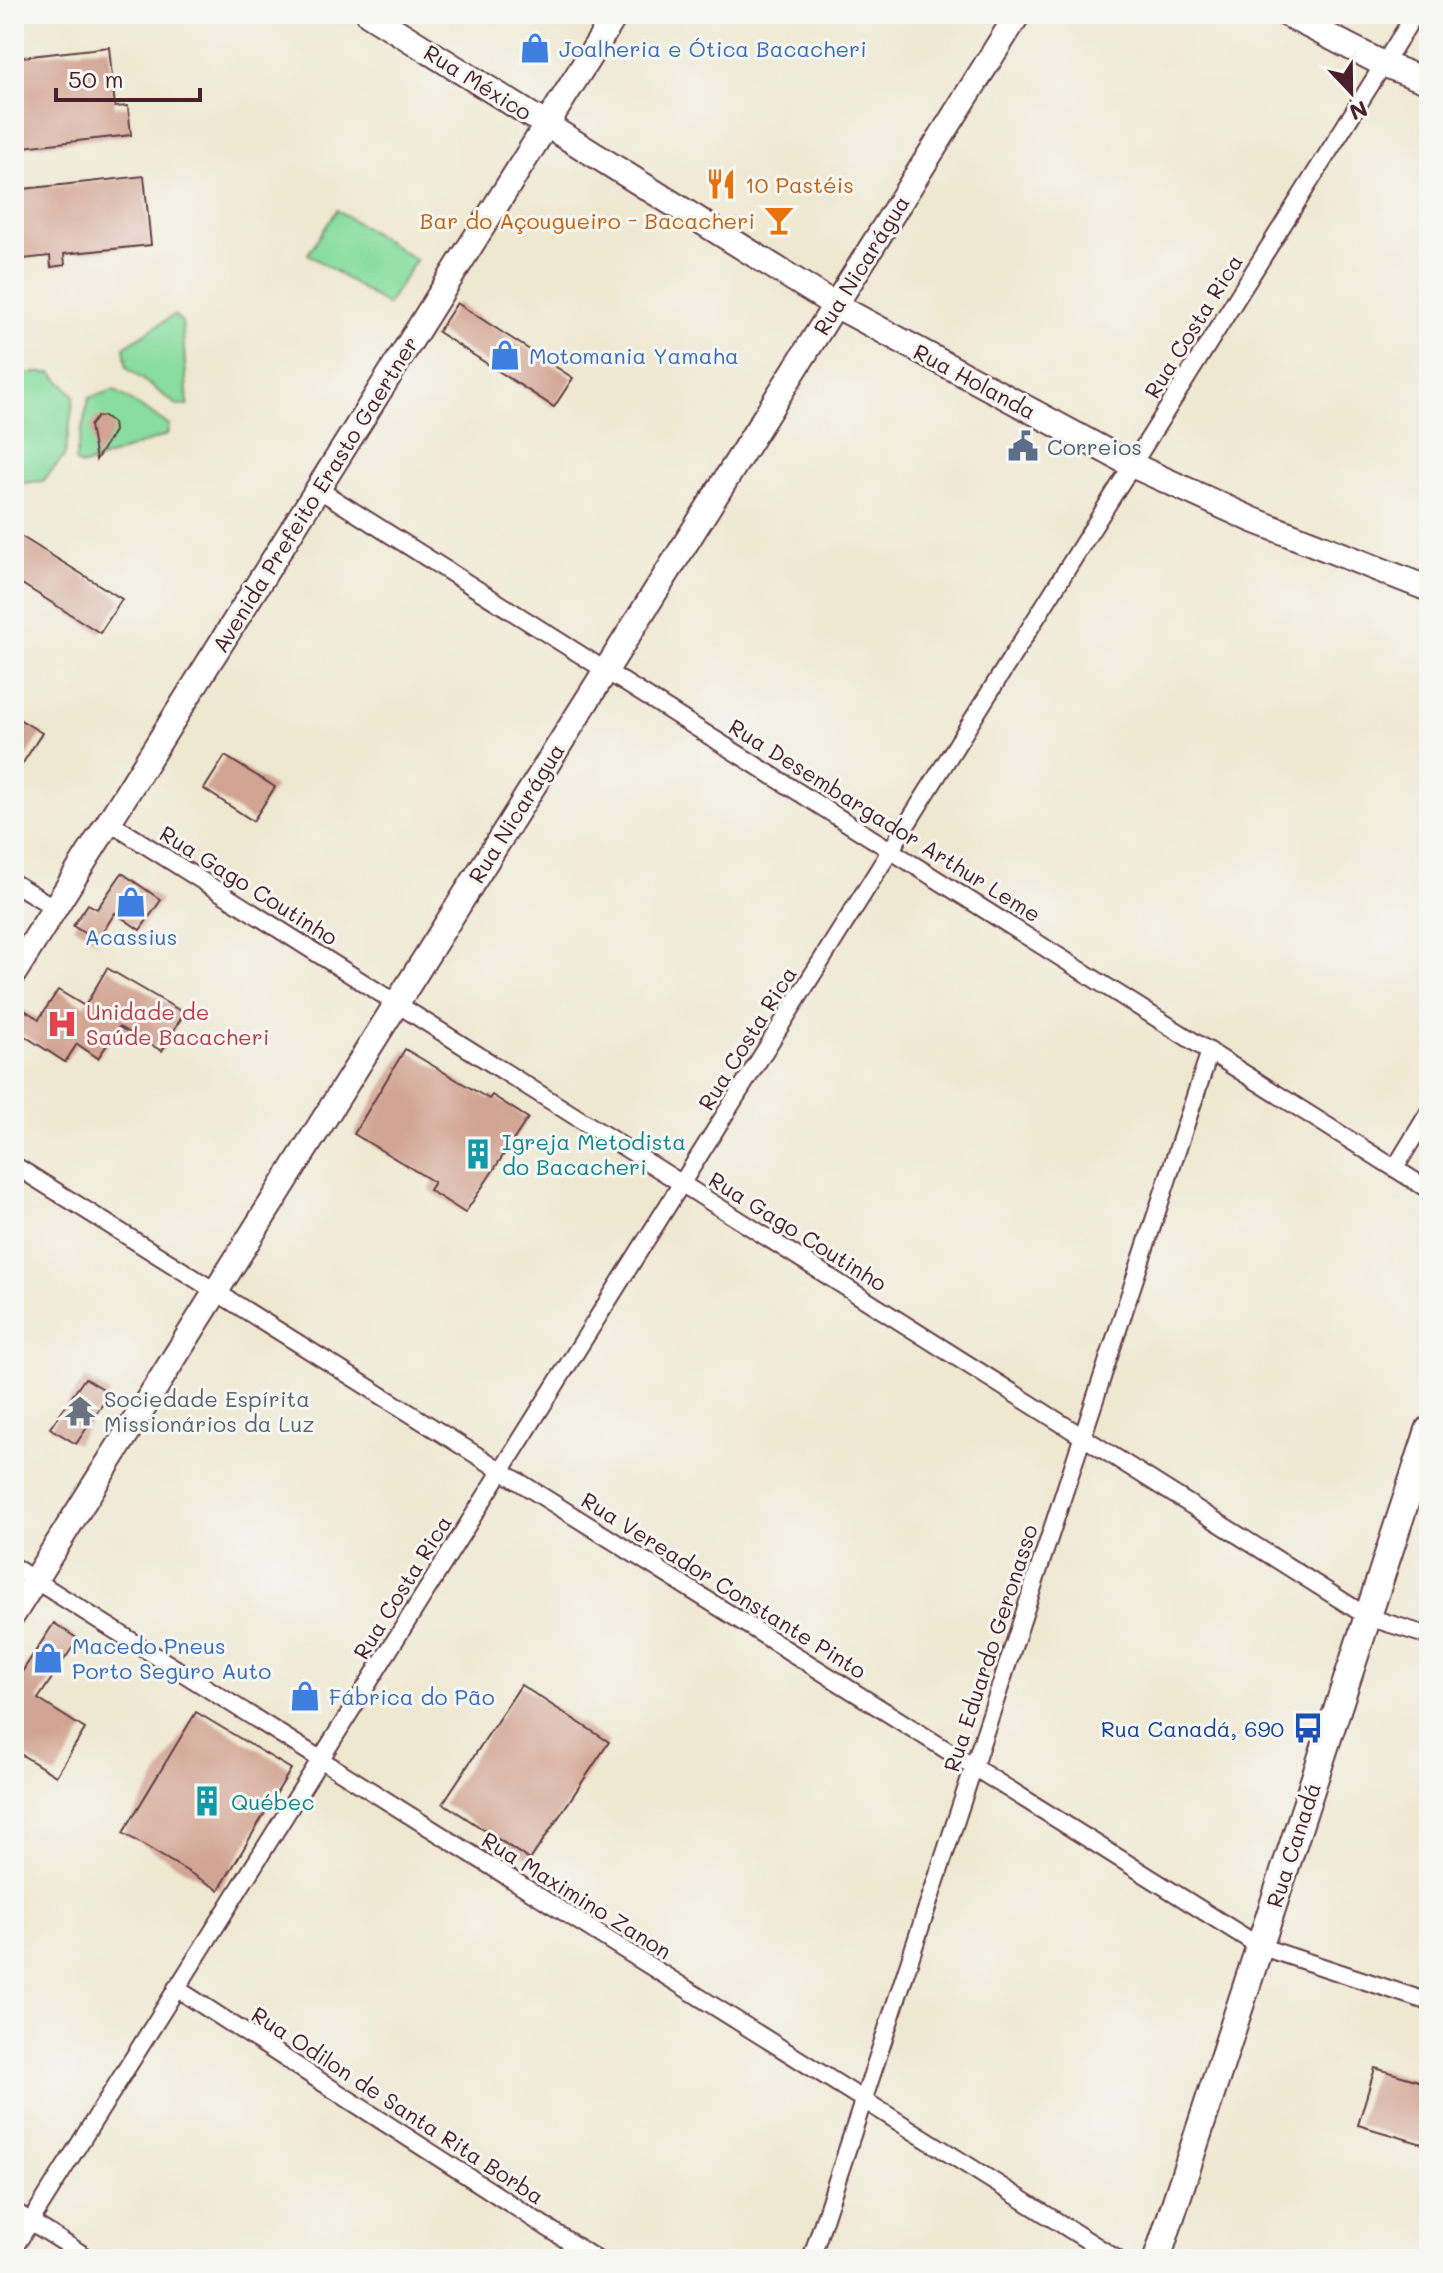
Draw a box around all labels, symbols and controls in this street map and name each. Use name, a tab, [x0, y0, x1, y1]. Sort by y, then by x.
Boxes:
shop icon: Joalheria e Ótica Bacacheri	[518, 31, 552, 65]
place label: Joalheria e Ótica Bacacheri	[559, 34, 867, 63]
street label: Rua México	[419, 37, 537, 127]
scale bar	[56, 52, 200, 102]
north arrow	[1311, 52, 1391, 132]
text: 50 m	[68, 63, 124, 94]
text: N	[1346, 94, 1372, 128]
restaurant icon: 10 Pastéis	[704, 167, 738, 201]
place label: 10 Pastéis	[745, 170, 854, 199]
street label: Rua Nicarágua	[806, 190, 916, 340]
bar icon: Bar do Açougueiro - Bacacheri	[762, 203, 796, 237]
place label: Bar do Açougueiro - Bacacheri	[420, 206, 755, 235]
street label: Rua Costa Rica	[1137, 249, 1249, 403]
street label: Avenida Prefeito Erasto Gaertner	[205, 330, 425, 658]
street label: Rua Holanda	[909, 337, 1041, 425]
shop icon: Motomania Yamaha	[488, 338, 522, 372]
place label: Motomania Yamaha	[529, 341, 739, 370]
public building icon: Correios	[1006, 429, 1040, 463]
place label: Correios	[1047, 432, 1142, 461]
street label: Rua Desembargador Arthur Leme	[724, 712, 1046, 928]
street label: Rua Nicarágua	[461, 738, 571, 888]
street label: Rua Gago Coutinho	[155, 818, 343, 952]
shop icon: Acassius	[114, 885, 148, 919]
place label: Acassius	[85, 922, 177, 951]
street label: Rua Costa Rica	[691, 961, 803, 1115]
place label: Unidade de Saúde Bacacheri	[86, 997, 269, 1051]
hospital icon: Unidade de Saúde Bacacheri	[45, 1007, 79, 1041]
place label: Igreja Metodista do Bacacheri	[502, 1127, 686, 1181]
building icon: Igreja Metodista do Bacacheri	[461, 1137, 495, 1171]
street label: Rua Gago Coutinho	[704, 1164, 892, 1298]
place label: Sociedade Espírita Missionários da Luz	[104, 1384, 314, 1438]
temple icon: Sociedade Espírita Missionários da Luz	[63, 1394, 97, 1428]
street label: Rua Vereador Constante Pinto	[576, 1485, 872, 1685]
street label: Rua Costa Rica	[346, 1510, 458, 1664]
street label: Rua Eduardo Geronasso	[936, 1521, 1044, 1775]
place label: Macedo Pneus Porto Seguro Auto	[72, 1631, 271, 1685]
shop icon: Macedo Pneus Porto Seguro Auto	[31, 1641, 65, 1675]
shop icon: Fábrica do Pão	[288, 1679, 322, 1713]
place label: Fábrica do Pão	[329, 1682, 495, 1711]
bus stop icon: Rua Canadá, 690	[1291, 1711, 1325, 1745]
place label: Rua Canadá, 690	[1101, 1714, 1284, 1743]
street label: Rua Canadá	[1259, 1779, 1327, 1911]
building icon: Québec	[190, 1784, 224, 1818]
place label: Québec	[231, 1787, 314, 1816]
street label: Rua Maximino Zanon	[477, 1825, 677, 1965]
street label: Rua Odilon de Santa Rita Borba	[246, 1999, 550, 2211]

